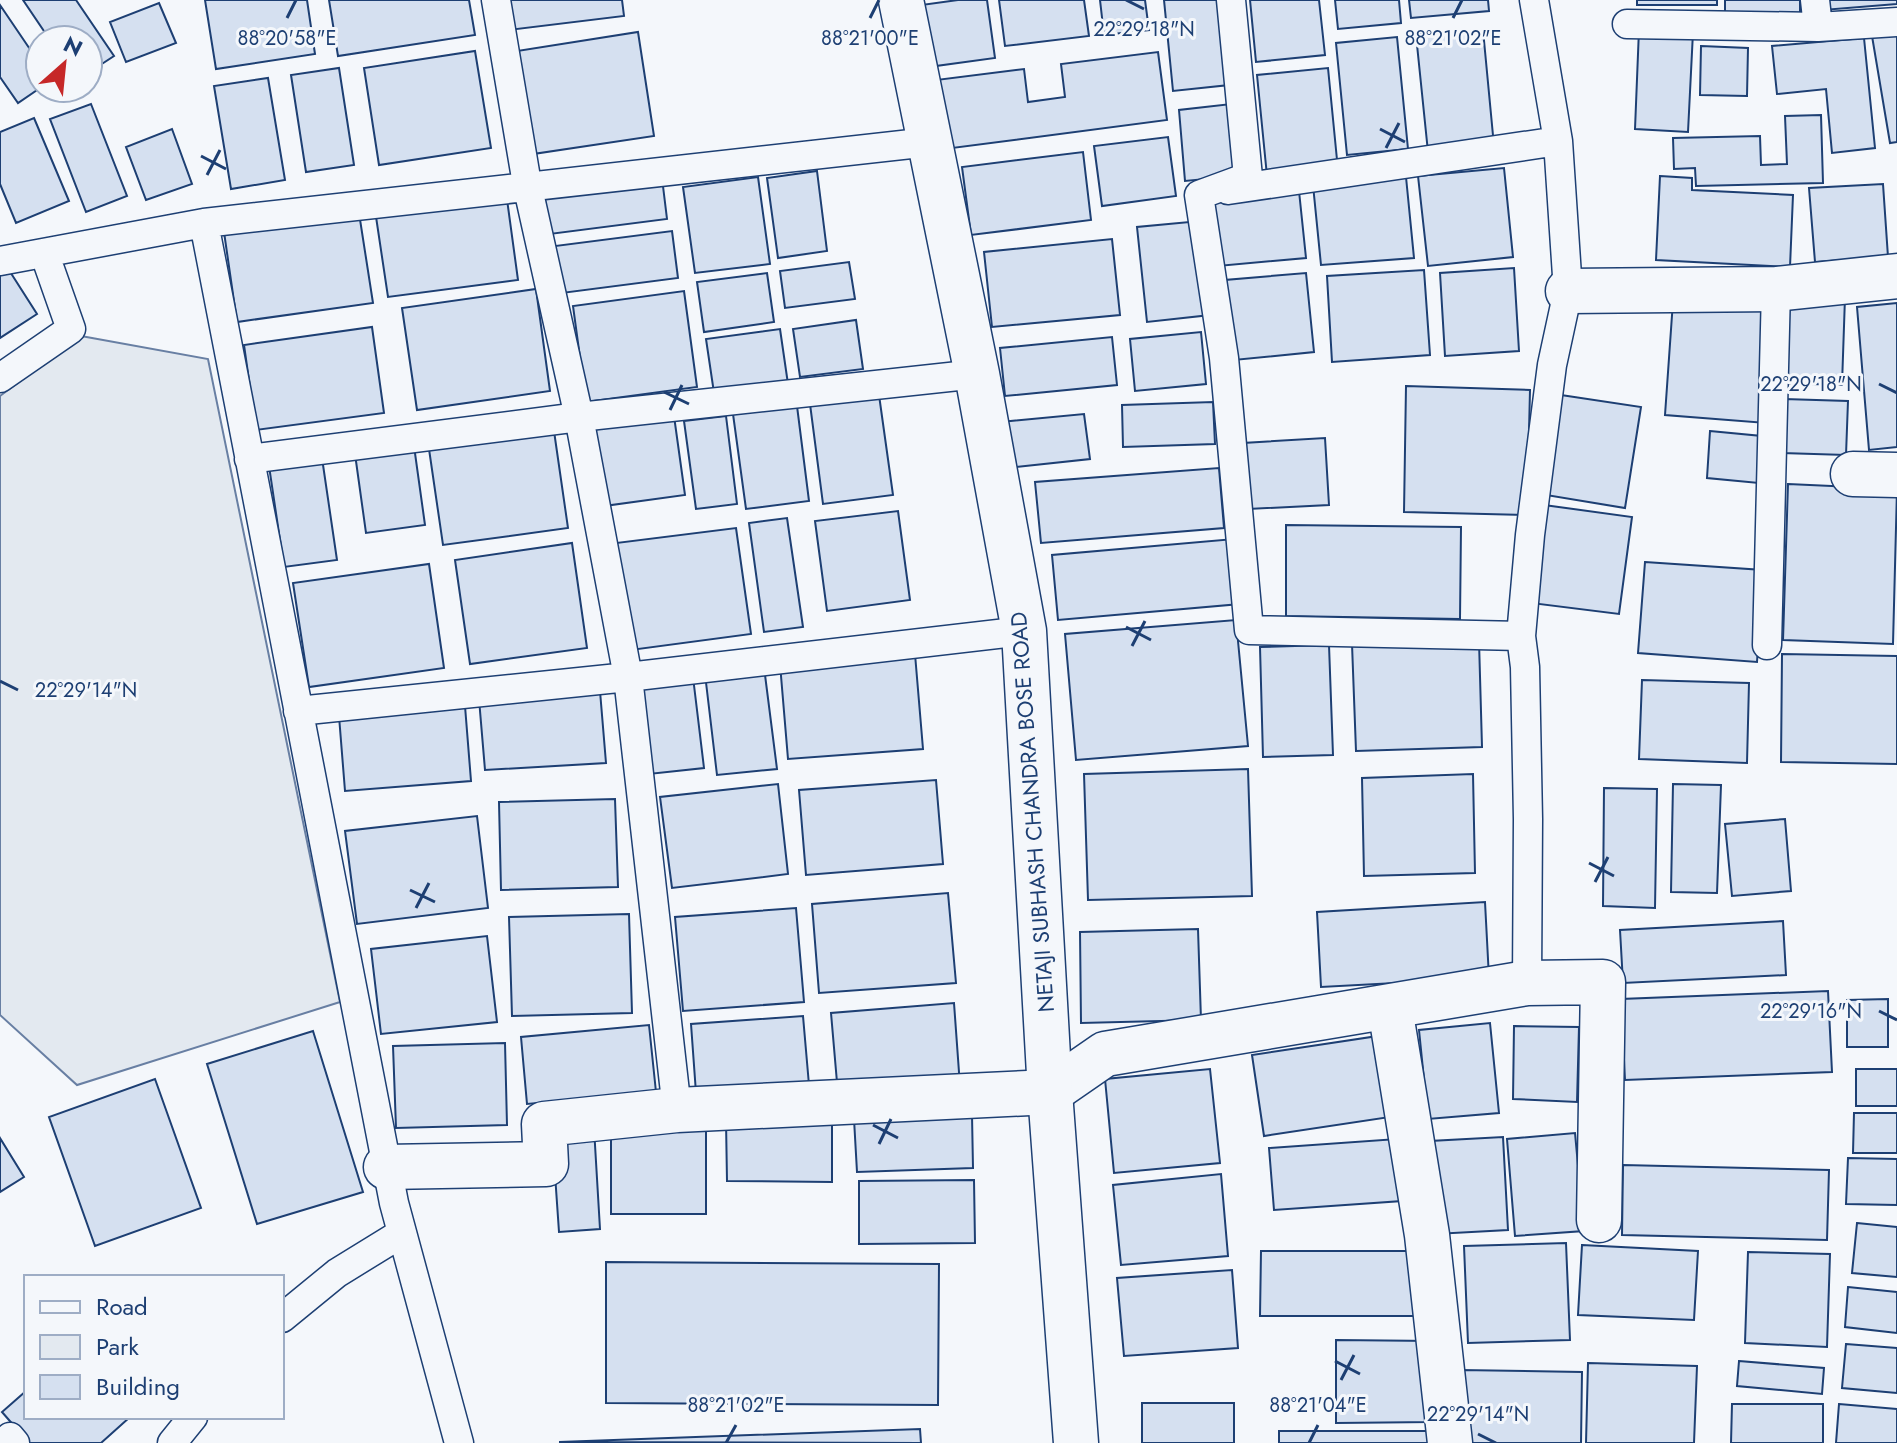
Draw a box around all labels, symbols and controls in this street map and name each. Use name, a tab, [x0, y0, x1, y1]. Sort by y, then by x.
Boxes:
text: 22°29'18"N	[1093, 15, 1195, 44]
north arrow	[24, 24, 104, 104]
text: 88°20'58"E	[238, 24, 336, 53]
text: 88°21'00"E	[821, 24, 919, 53]
text: 88°21'02"E	[1404, 24, 1502, 53]
text: N	[58, 28, 88, 64]
text: 22°29'18"N	[1760, 370, 1862, 399]
street label: NETAJI SUBHASH CHANDRA BOSE ROAD	[1002, 611, 1062, 1013]
text: 22°29'14"N	[35, 676, 137, 705]
text: 22°29'16"N	[1760, 997, 1862, 1026]
legend	[24, 1275, 284, 1419]
text: Road	[96, 1289, 148, 1324]
text: Park	[96, 1329, 139, 1364]
text: Building	[96, 1369, 180, 1404]
text: 88°21'02"E	[687, 1391, 785, 1420]
text: 88°21'04"E	[1269, 1391, 1367, 1420]
text: 22°29'14"N	[1427, 1400, 1529, 1429]

